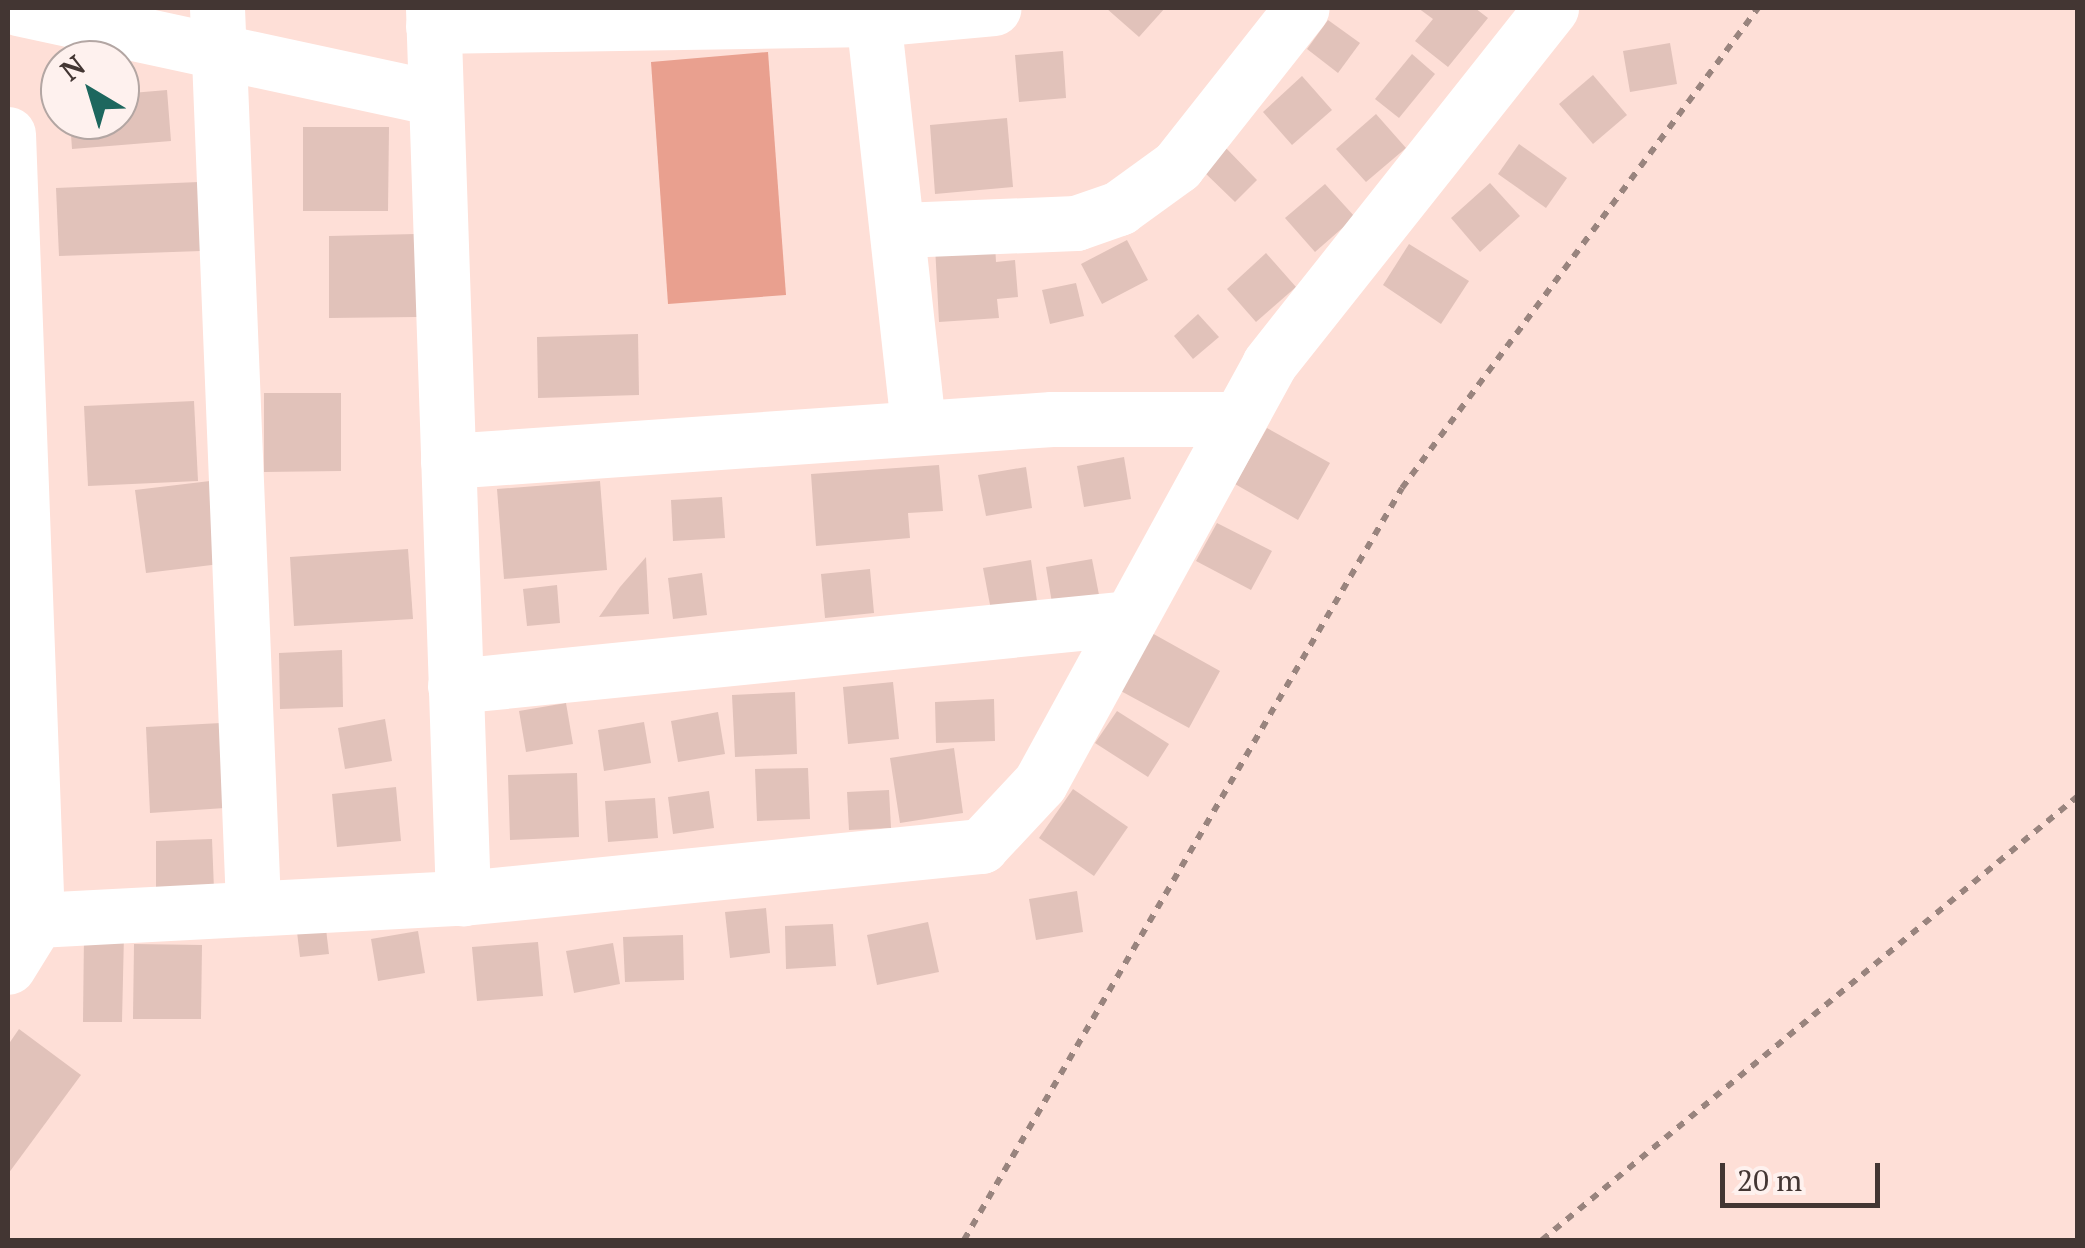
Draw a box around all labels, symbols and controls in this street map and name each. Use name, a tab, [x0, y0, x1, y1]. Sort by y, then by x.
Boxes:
north arrow	[40, 40, 140, 140]
text: N	[53, 46, 92, 89]
scale bar	[1725, 1143, 1885, 1205]
text: 20 m	[1737, 1160, 1802, 1200]

